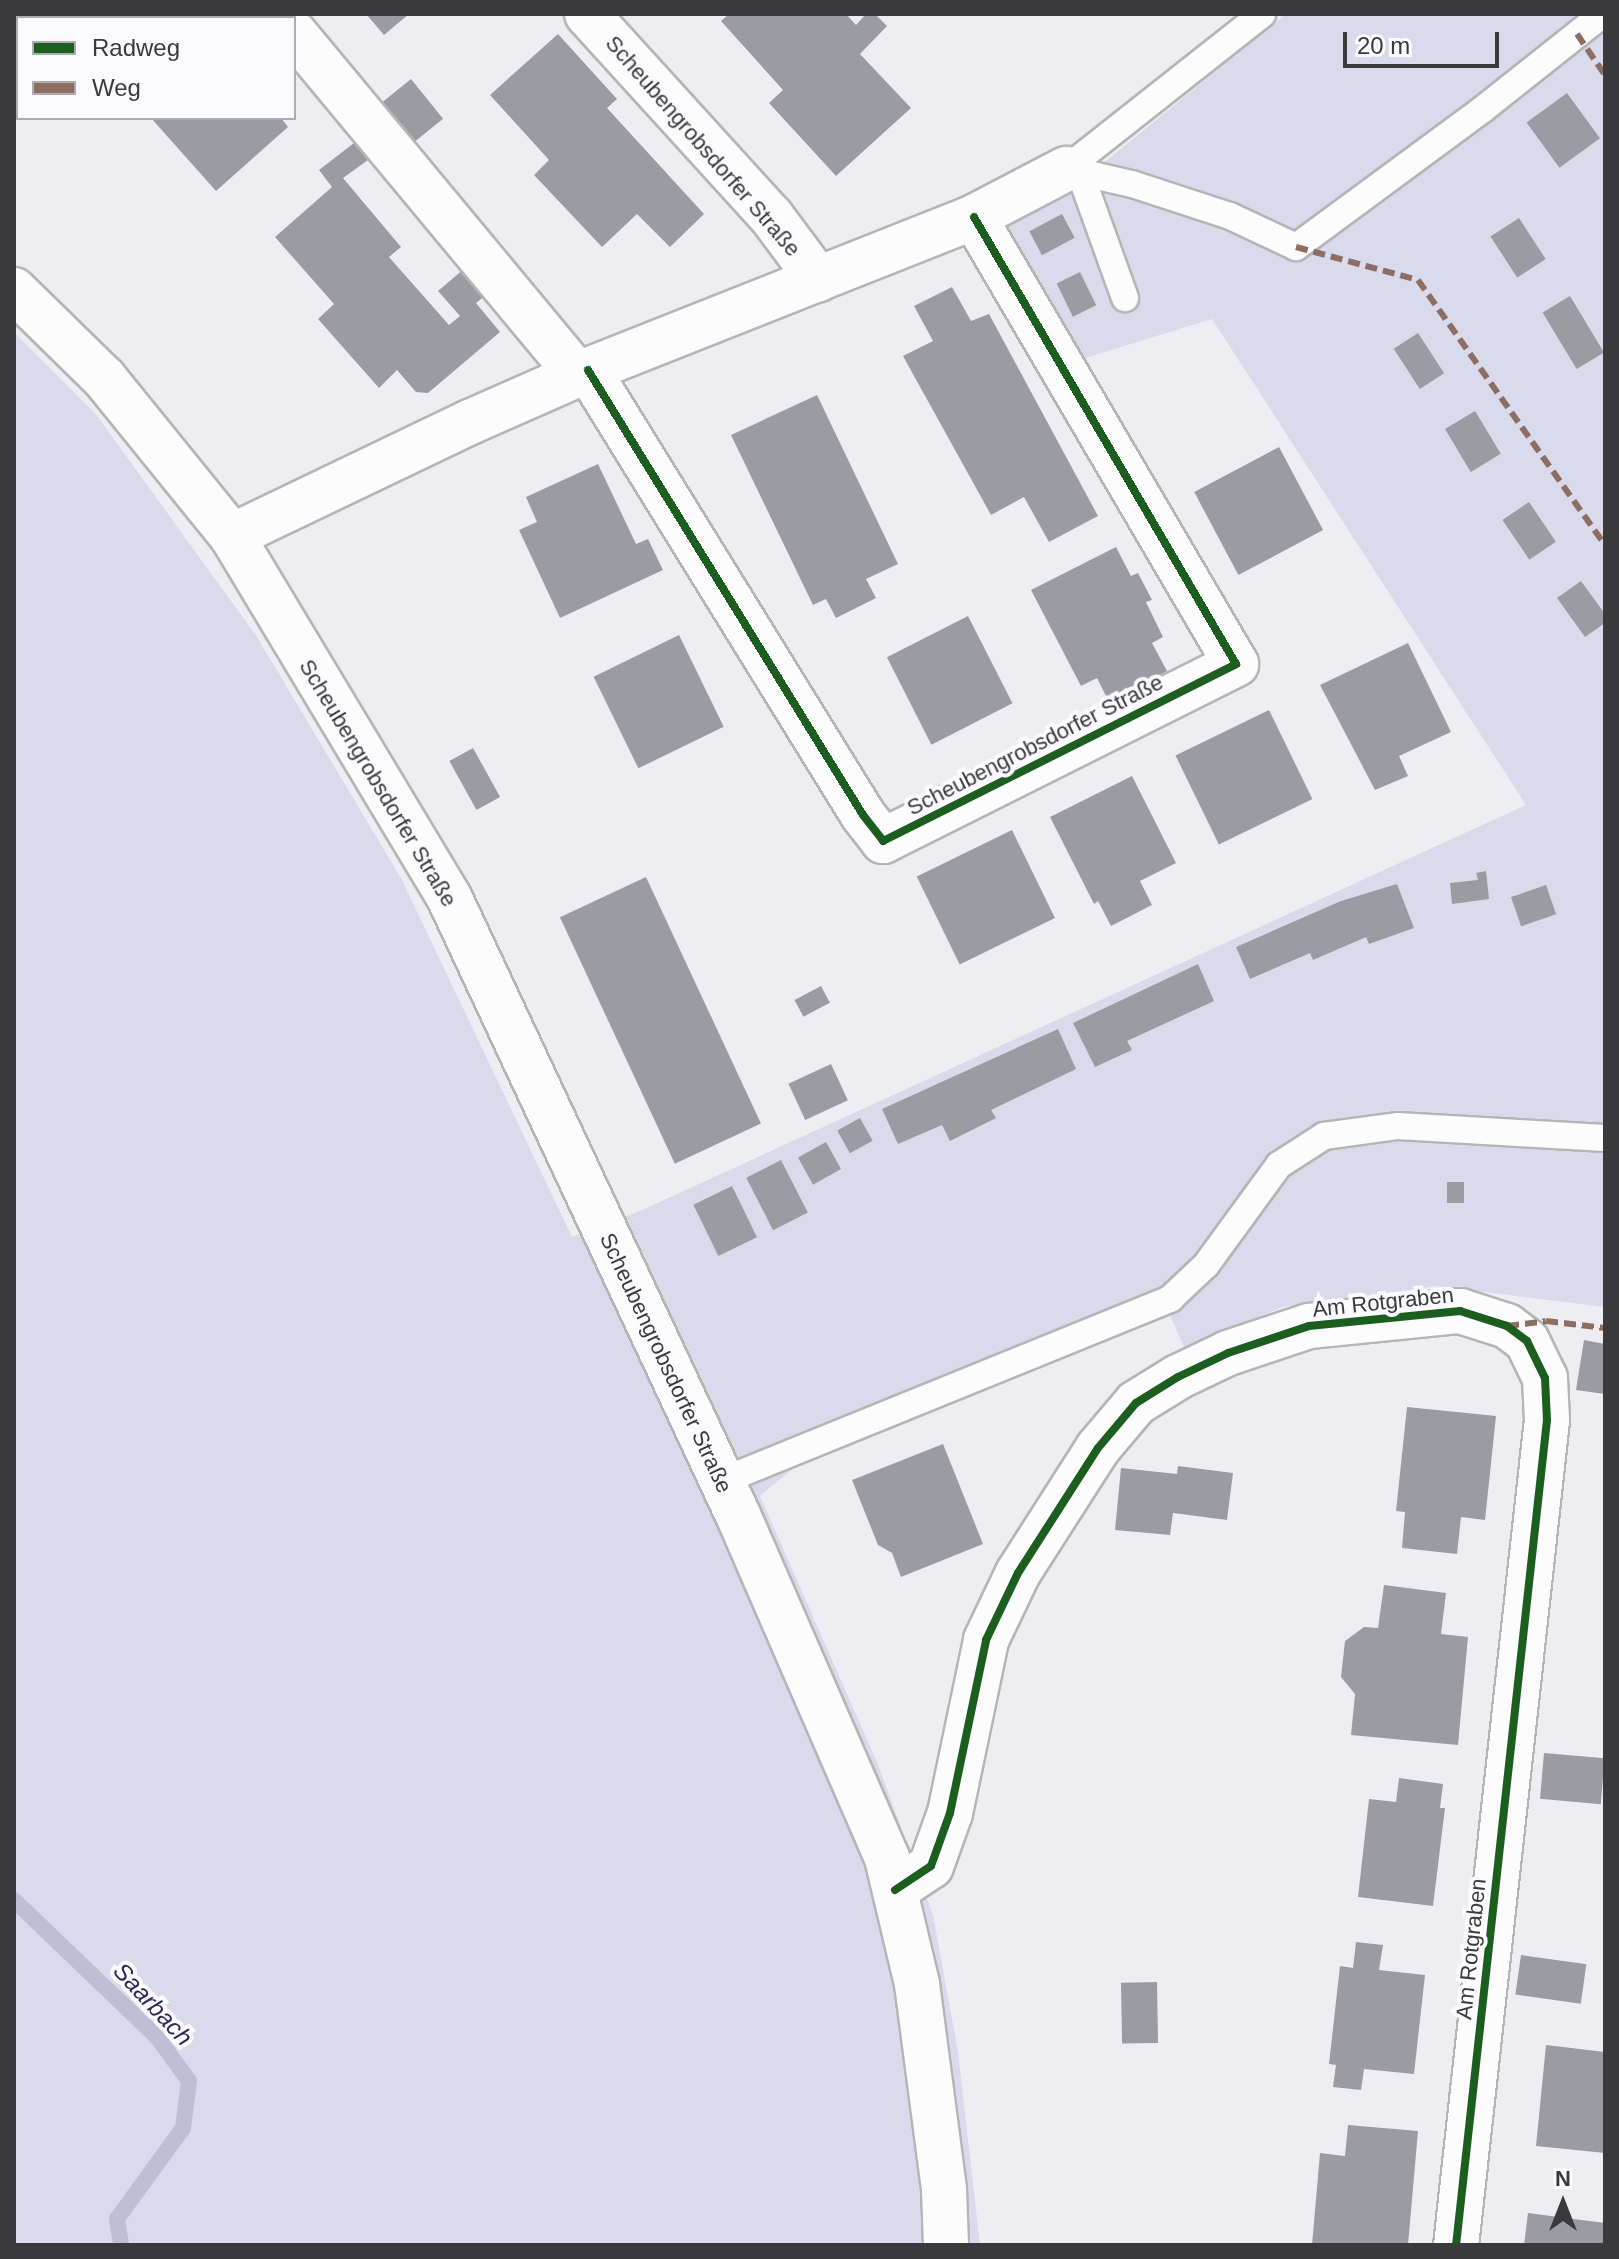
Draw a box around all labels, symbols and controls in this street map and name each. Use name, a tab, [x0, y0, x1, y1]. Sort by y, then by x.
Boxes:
legend	[16, 16, 296, 120]
scale bar	[1347, 16, 1503, 66]
street label: Scheubengrobsdorfer Straße	[600, 30, 806, 262]
text: 20 m	[1357, 32, 1410, 59]
text: Radweg	[92, 34, 180, 61]
text: Weg	[92, 74, 141, 101]
street label: Scheubengrobsdorfer Straße	[294, 655, 462, 911]
street label: Scheubengrobsdorfer Straße	[903, 669, 1167, 821]
street label: Scheubengrobsdorfer Straße	[594, 1229, 738, 1497]
street label: Am Rotgraben	[1311, 1281, 1455, 1323]
street label: Am Rotgraben	[1450, 1877, 1492, 2021]
water label: Saarbach	[107, 1957, 199, 2051]
north arrow	[1523, 2163, 1603, 2243]
text: N	[1555, 2166, 1571, 2191]

